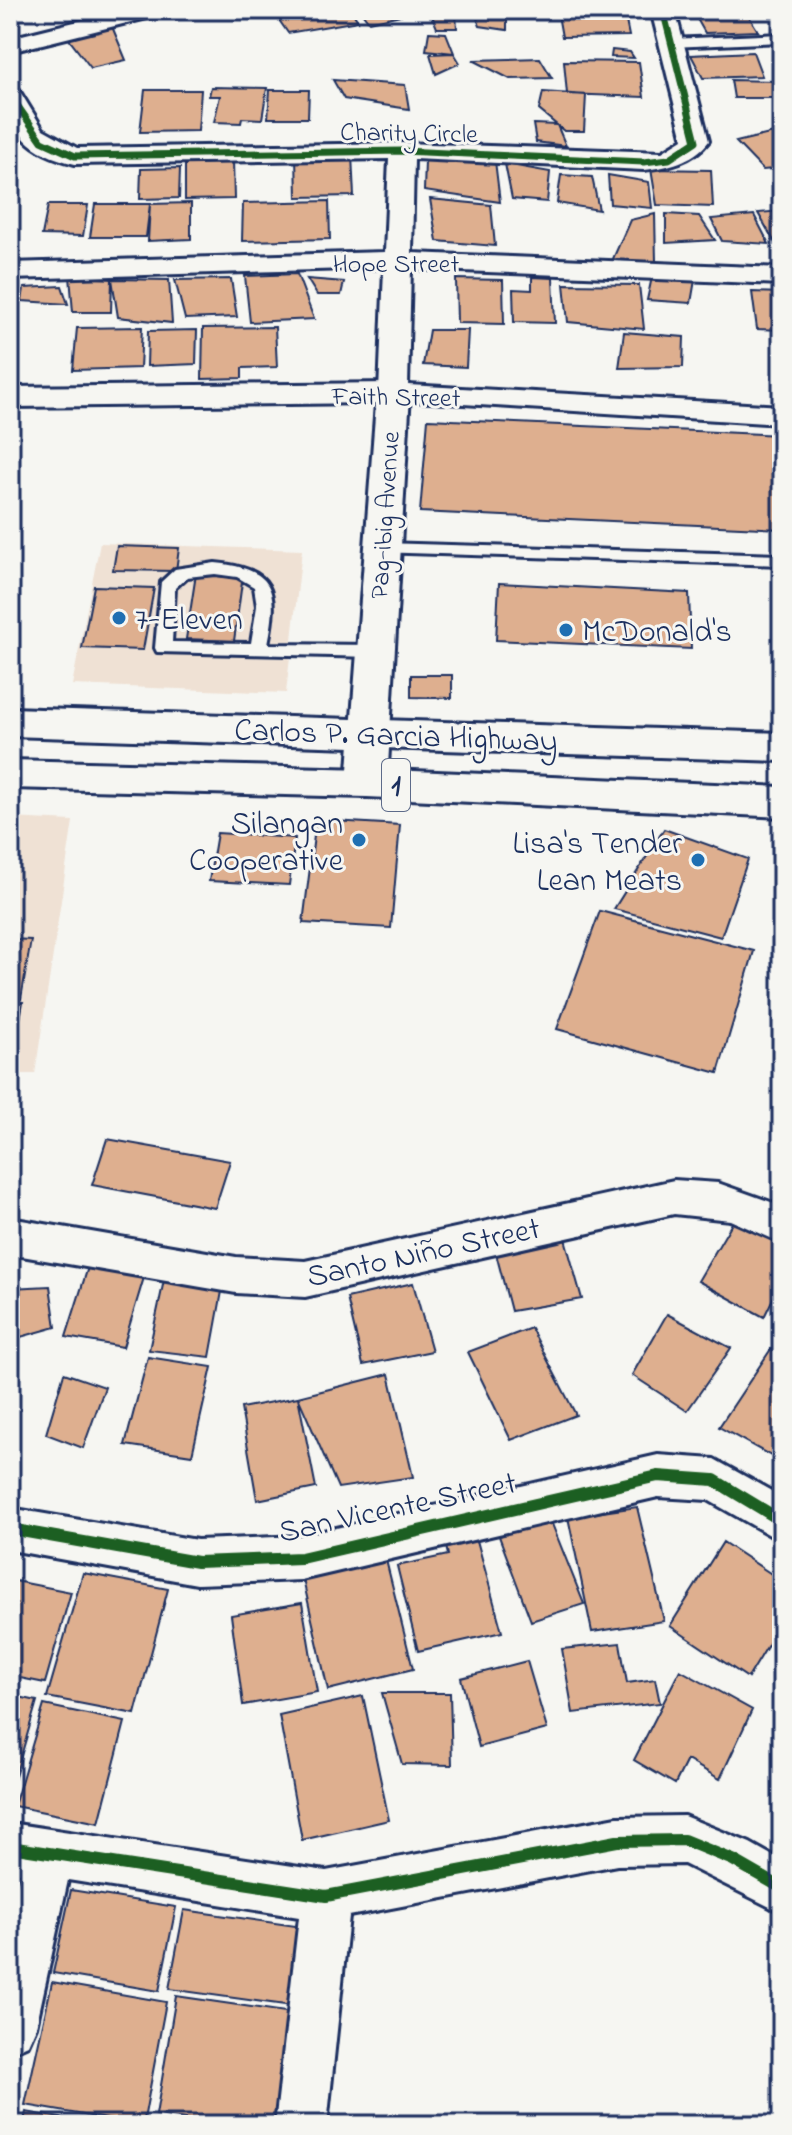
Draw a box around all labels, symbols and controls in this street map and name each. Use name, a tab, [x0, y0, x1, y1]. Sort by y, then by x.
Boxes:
street label: Charity Circle	[340, 115, 478, 155]
street label: Hope Street	[333, 247, 459, 285]
street label: Faith Street	[330, 379, 461, 419]
street label: Pag-ibig Avenue	[362, 430, 412, 600]
place label: 7-Eleven	[135, 598, 243, 645]
marker: 7-Eleven	[110, 609, 128, 627]
place label: McDonald's	[582, 610, 732, 657]
marker: McDonald's	[557, 621, 575, 639]
street label: Carlos P. Garcia Highway	[233, 708, 558, 767]
road number: 1	[382, 759, 410, 811]
place label: Silangan Cooperative	[189, 802, 344, 886]
place label: Lisa's Tender Lean Meats	[513, 822, 682, 906]
marker: Silangan Cooperative	[350, 831, 368, 849]
marker: Lisa's Tender Lean Meats	[689, 851, 707, 869]
street label: Santo Niño Street	[303, 1207, 545, 1302]
street label: San Vicente Street	[274, 1461, 521, 1558]

